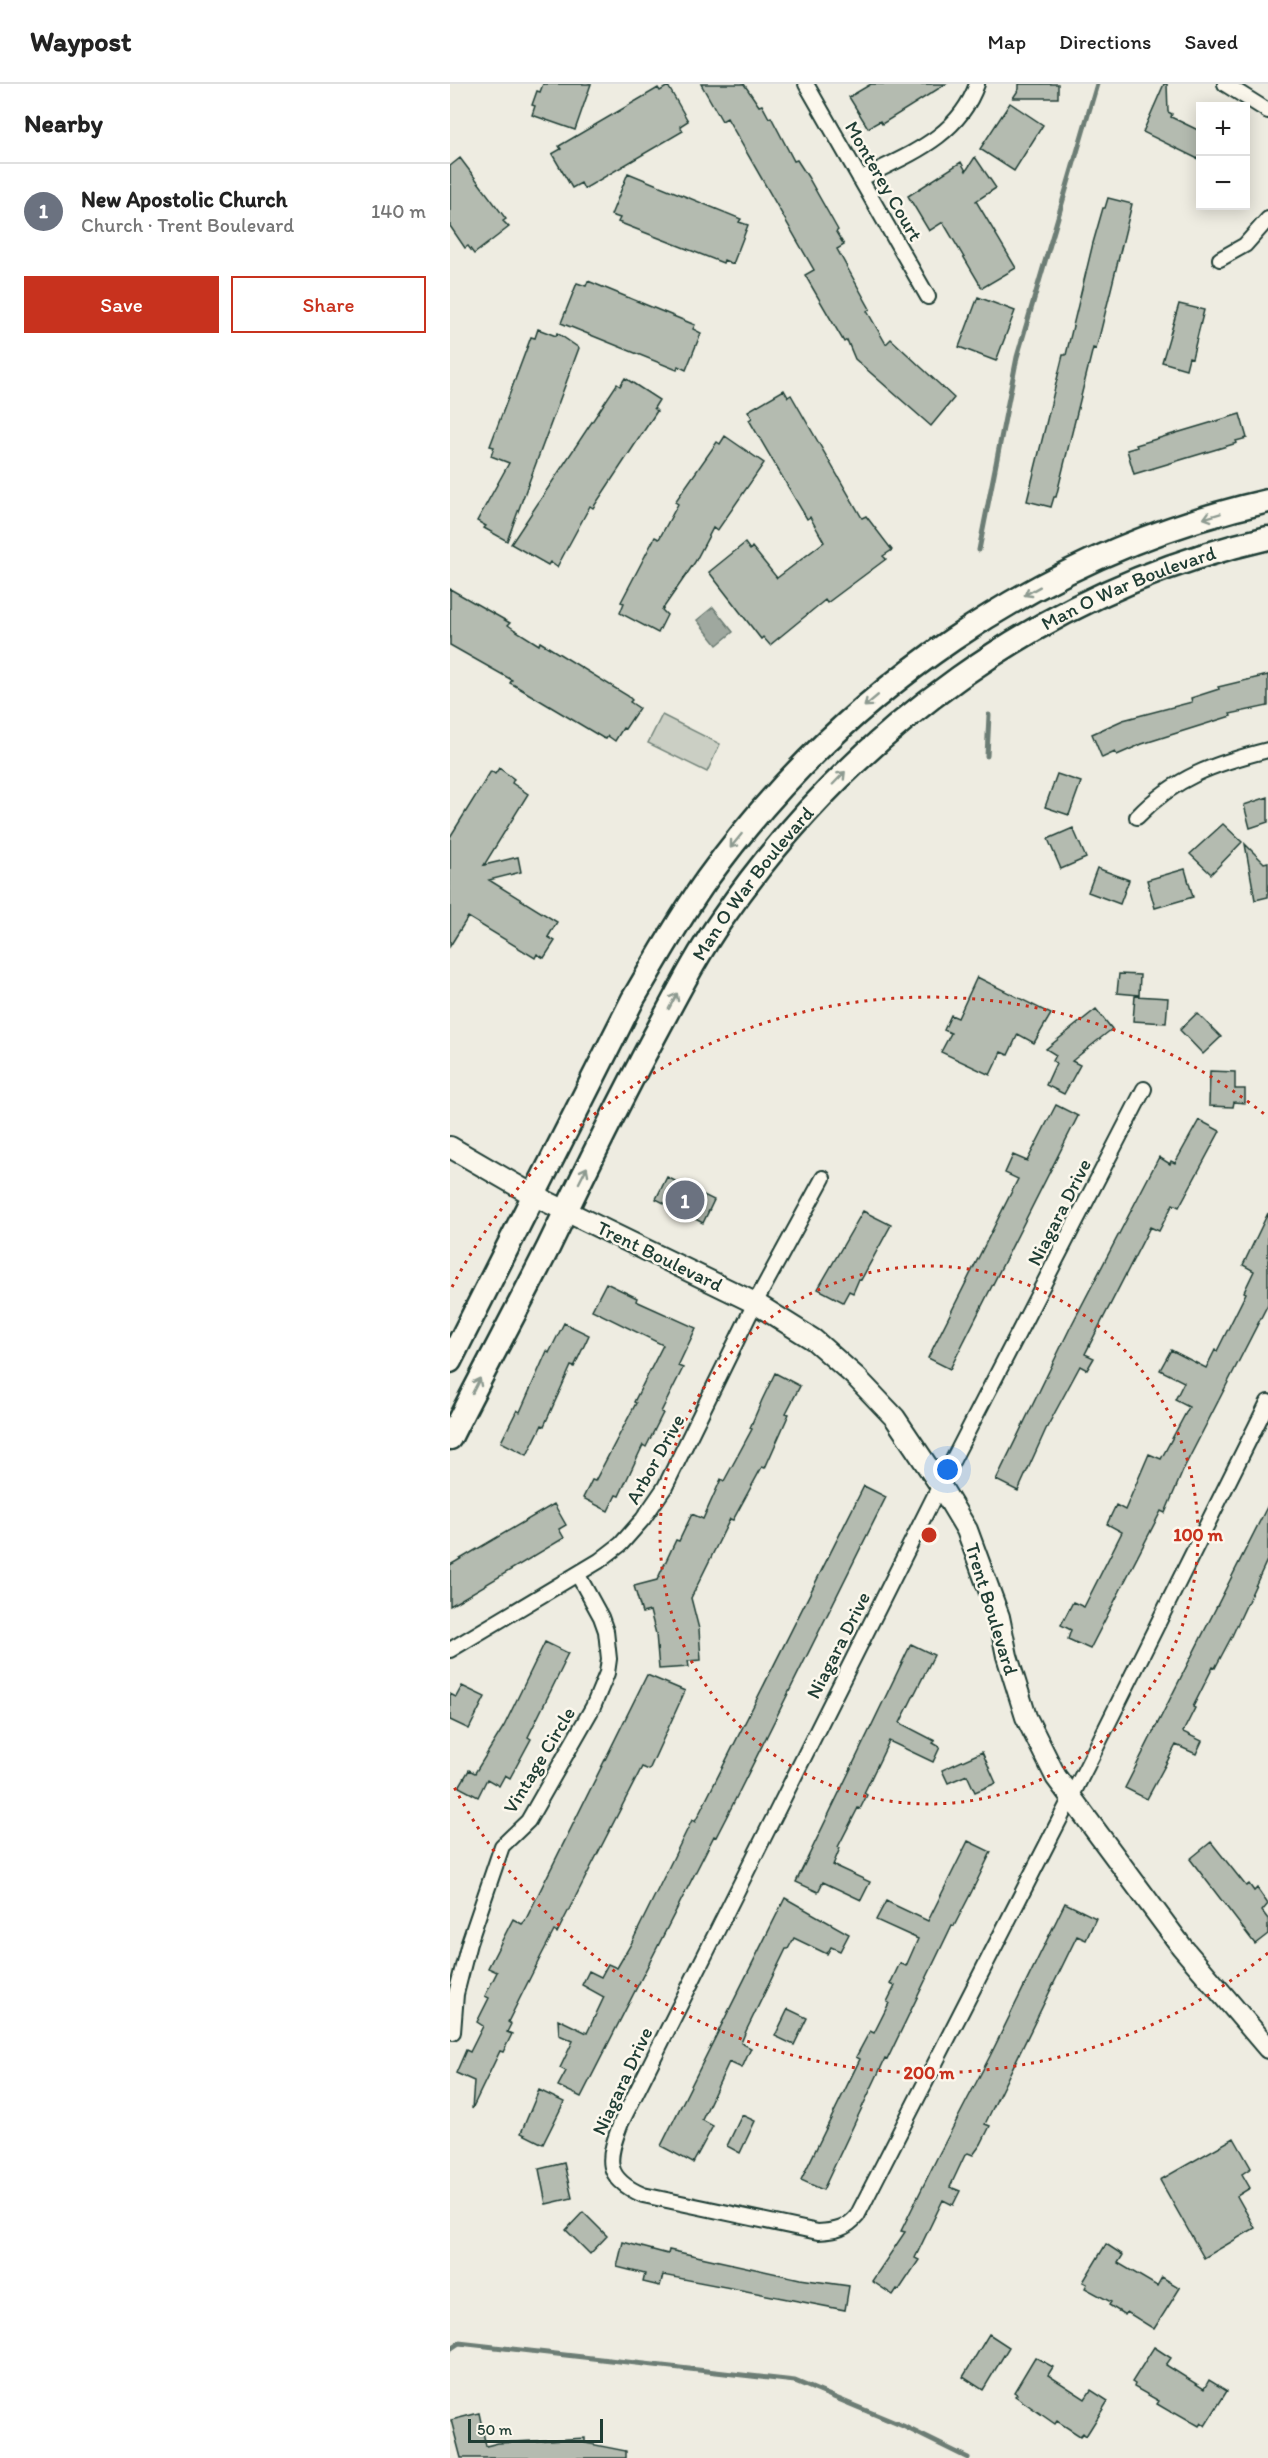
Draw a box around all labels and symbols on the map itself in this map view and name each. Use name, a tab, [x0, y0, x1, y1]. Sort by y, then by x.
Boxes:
street label: Monterey Court	[840, 117, 928, 245]
one-way arrow	[1203, 512, 1222, 523]
street label: Man O War Boulevard	[1037, 540, 1219, 635]
one-way arrow	[1024, 585, 1041, 597]
one-way arrow	[863, 694, 879, 707]
one-way arrow	[831, 771, 846, 786]
street label: Man O War Boulevard	[686, 801, 819, 965]
one-way arrow	[730, 833, 743, 849]
one-way arrow	[668, 993, 679, 1011]
street label: Niagara Drive	[1022, 1155, 1096, 1269]
one-way arrow	[578, 1166, 589, 1184]
pin: 1	[666, 1178, 704, 1222]
street label: Trent Boulevard	[593, 1215, 727, 1297]
one-way arrow	[471, 1377, 483, 1395]
street label: Arbor Drive	[620, 1410, 690, 1508]
your location	[933, 1455, 962, 1484]
text: 100 m	[1173, 1524, 1224, 1546]
centre of rings	[919, 1525, 939, 1545]
street label: Trent Boulevard	[960, 1540, 1024, 1678]
street label: Niagara Drive	[801, 1588, 875, 1702]
street label: Vintage Circle	[498, 1702, 580, 1818]
street label: Niagara Drive	[586, 2023, 658, 2139]
text: 200 m	[904, 2062, 955, 2084]
scale bar	[468, 2416, 603, 2444]

